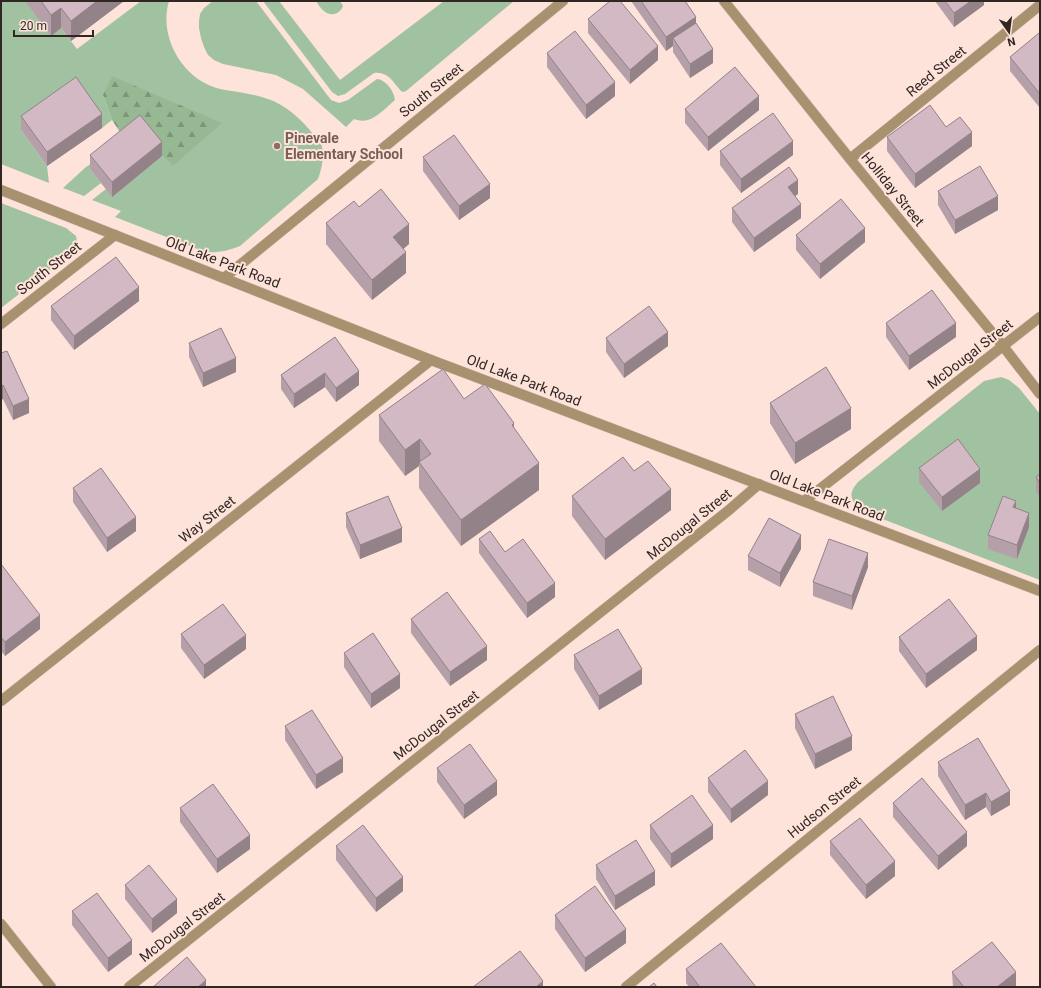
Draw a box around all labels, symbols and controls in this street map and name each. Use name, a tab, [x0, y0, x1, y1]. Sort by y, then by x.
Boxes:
scale bar	[14, 12, 93, 38]
north arrow	[989, 12, 1029, 52]
text: 20 m	[20, 19, 47, 33]
text: N	[1006, 34, 1017, 49]
street label: Reed Street	[903, 42, 969, 100]
street label: South Street	[396, 59, 466, 120]
place label: Pinevale Elementary School	[285, 130, 403, 162]
marker: Pinevale Elementary School	[272, 141, 282, 151]
street label: Holliday Street	[858, 149, 928, 230]
street label: Old Lake Park Road	[164, 233, 282, 291]
street label: South Street	[14, 238, 84, 298]
street label: McDougal Street	[924, 316, 1016, 392]
street label: Old Lake Park Road	[465, 351, 583, 409]
street label: Old Lake Park Road	[768, 466, 886, 524]
street label: McDougal Street	[644, 485, 735, 563]
street label: Way Street	[176, 492, 239, 546]
street label: McDougal Street	[390, 687, 482, 763]
street label: Hudson Street	[784, 773, 864, 841]
street label: McDougal Street	[136, 889, 228, 965]

